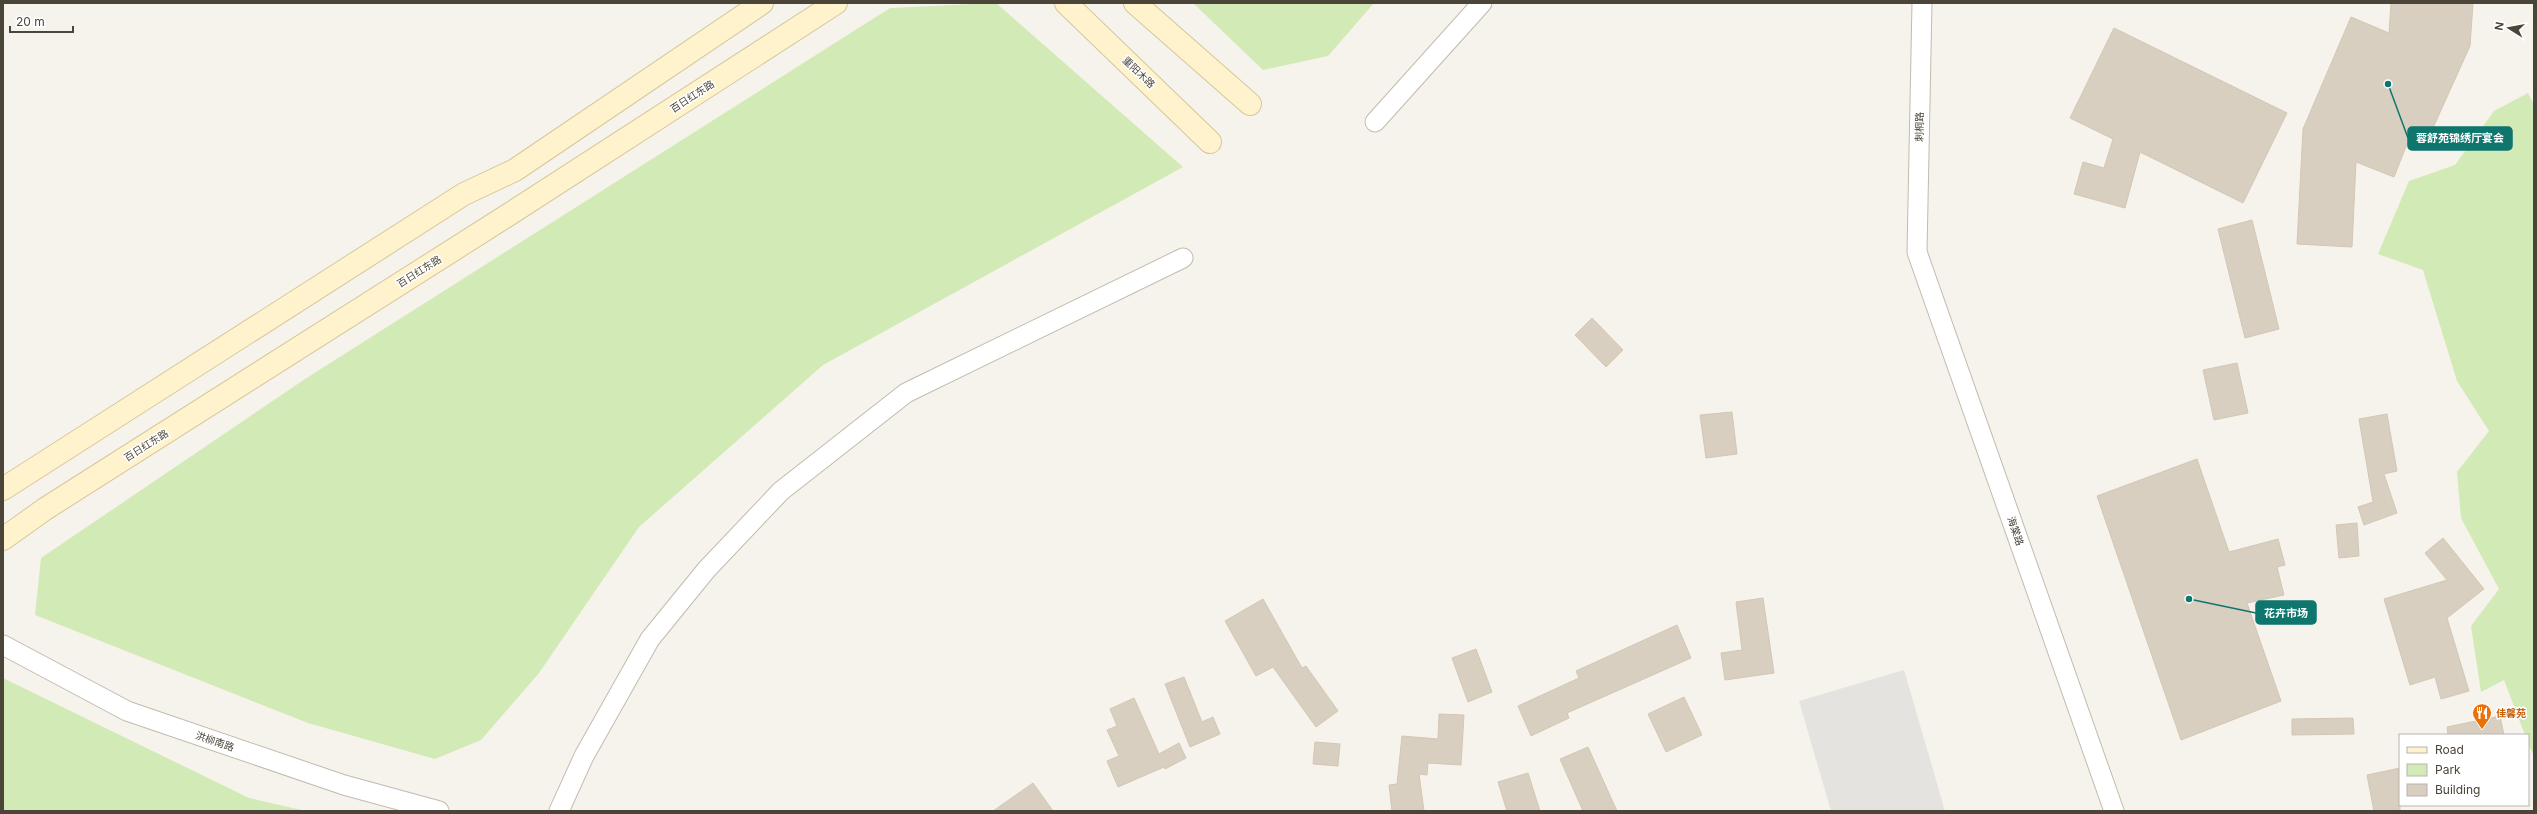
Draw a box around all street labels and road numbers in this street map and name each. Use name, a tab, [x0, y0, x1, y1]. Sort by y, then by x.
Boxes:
street label: 重阳木路	[1120, 54, 1158, 90]
street label: 百日红东路	[668, 77, 716, 115]
street label: 刺桐路	[1913, 112, 1925, 142]
street label: 百日红东路	[395, 253, 443, 289]
street label: 百日红东路	[122, 427, 170, 463]
street label: 海棠路	[2005, 515, 2027, 547]
street label: 洪柳南路	[194, 729, 236, 753]

